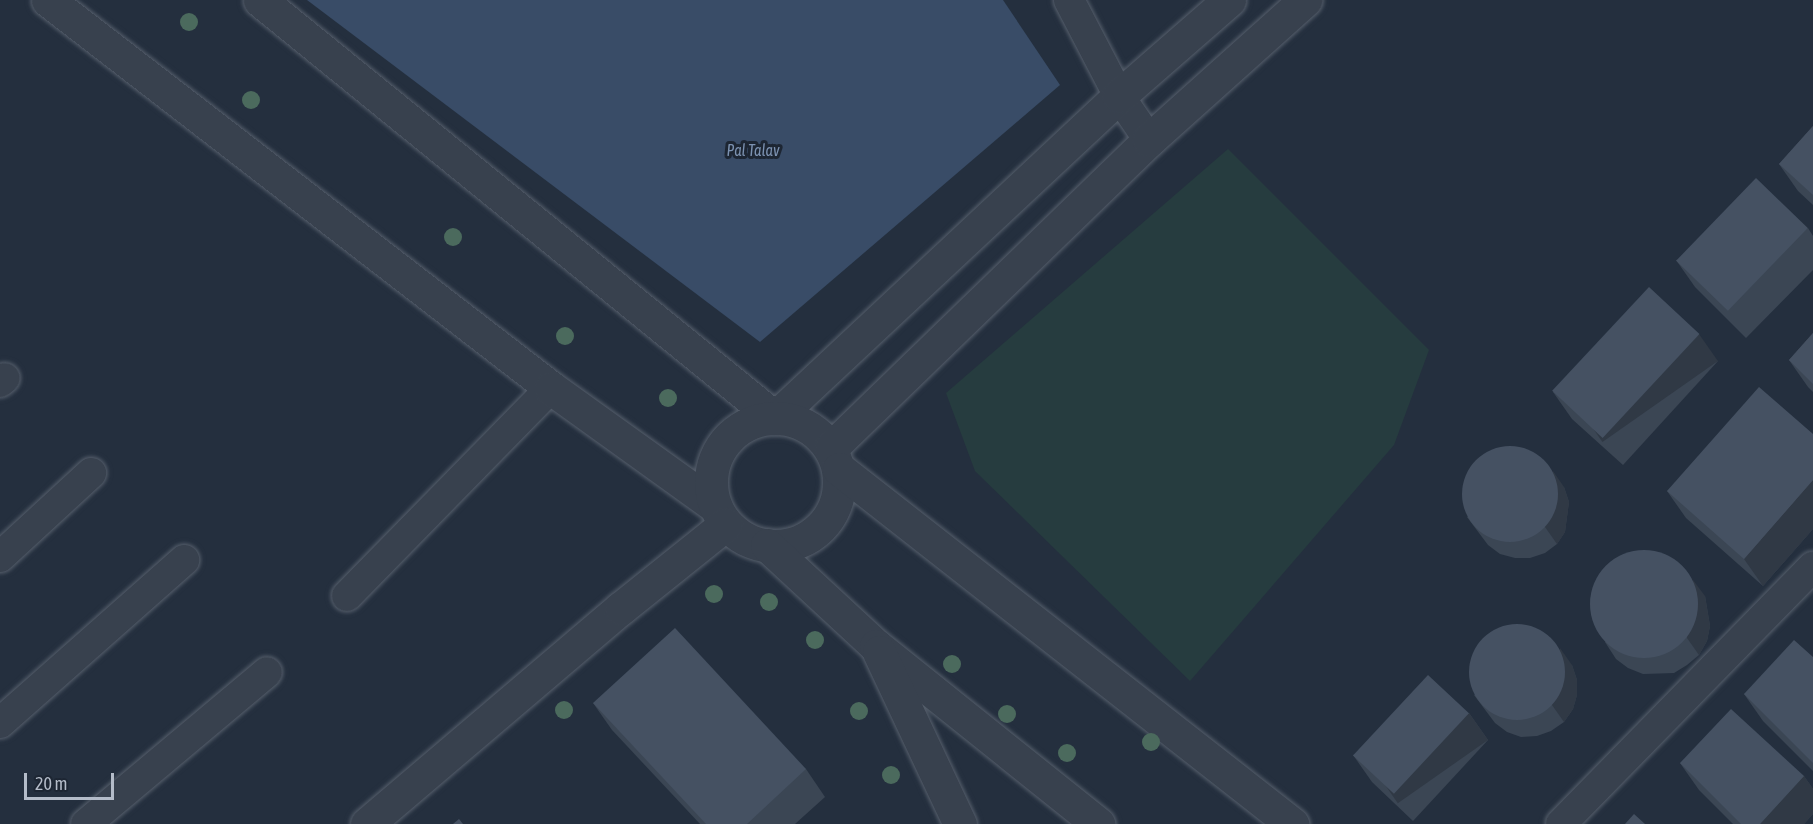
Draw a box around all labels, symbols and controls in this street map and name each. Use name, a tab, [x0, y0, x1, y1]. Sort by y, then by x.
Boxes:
water label: Pal Talav	[726, 140, 780, 160]
scale bar	[27, 761, 117, 799]
text: 20 m	[35, 773, 67, 794]

